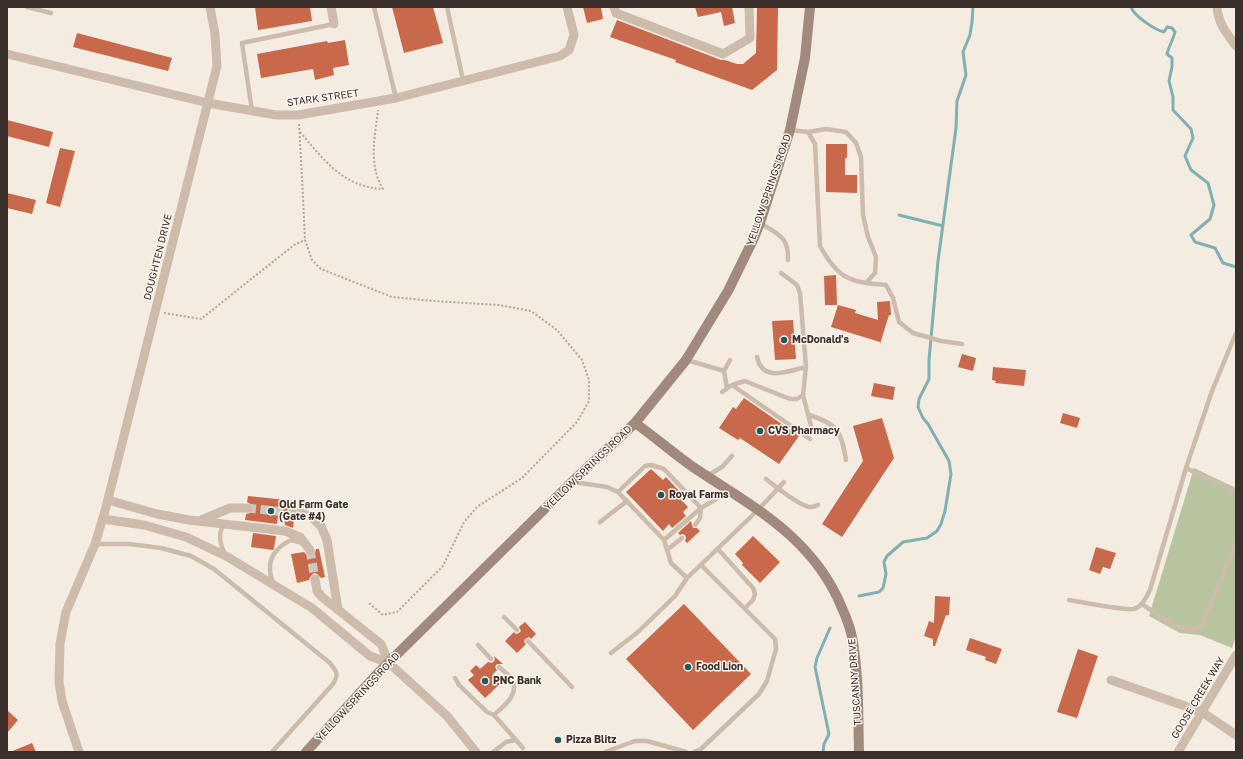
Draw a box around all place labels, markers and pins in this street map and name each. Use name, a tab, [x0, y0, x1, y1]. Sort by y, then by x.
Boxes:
place label: McDonald's	[792, 334, 849, 346]
marker: McDonald's	[779, 335, 789, 345]
place label: CVS Pharmacy	[768, 425, 840, 437]
marker: CVS Pharmacy	[755, 426, 765, 436]
place label: Royal Farms	[669, 489, 729, 501]
marker: Royal Farms	[656, 490, 666, 500]
place label: Old Farm Gate (Gate #4)	[279, 499, 348, 522]
marker: Old Farm Gate (Gate #4)	[266, 506, 276, 516]
place label: Food Lion	[696, 661, 743, 673]
marker: Food Lion	[683, 662, 693, 672]
place label: PNC Bank	[493, 675, 542, 687]
marker: PNC Bank	[480, 676, 490, 686]
place label: Pizza Blitz	[566, 734, 616, 746]
marker: Pizza Blitz	[553, 735, 563, 745]

